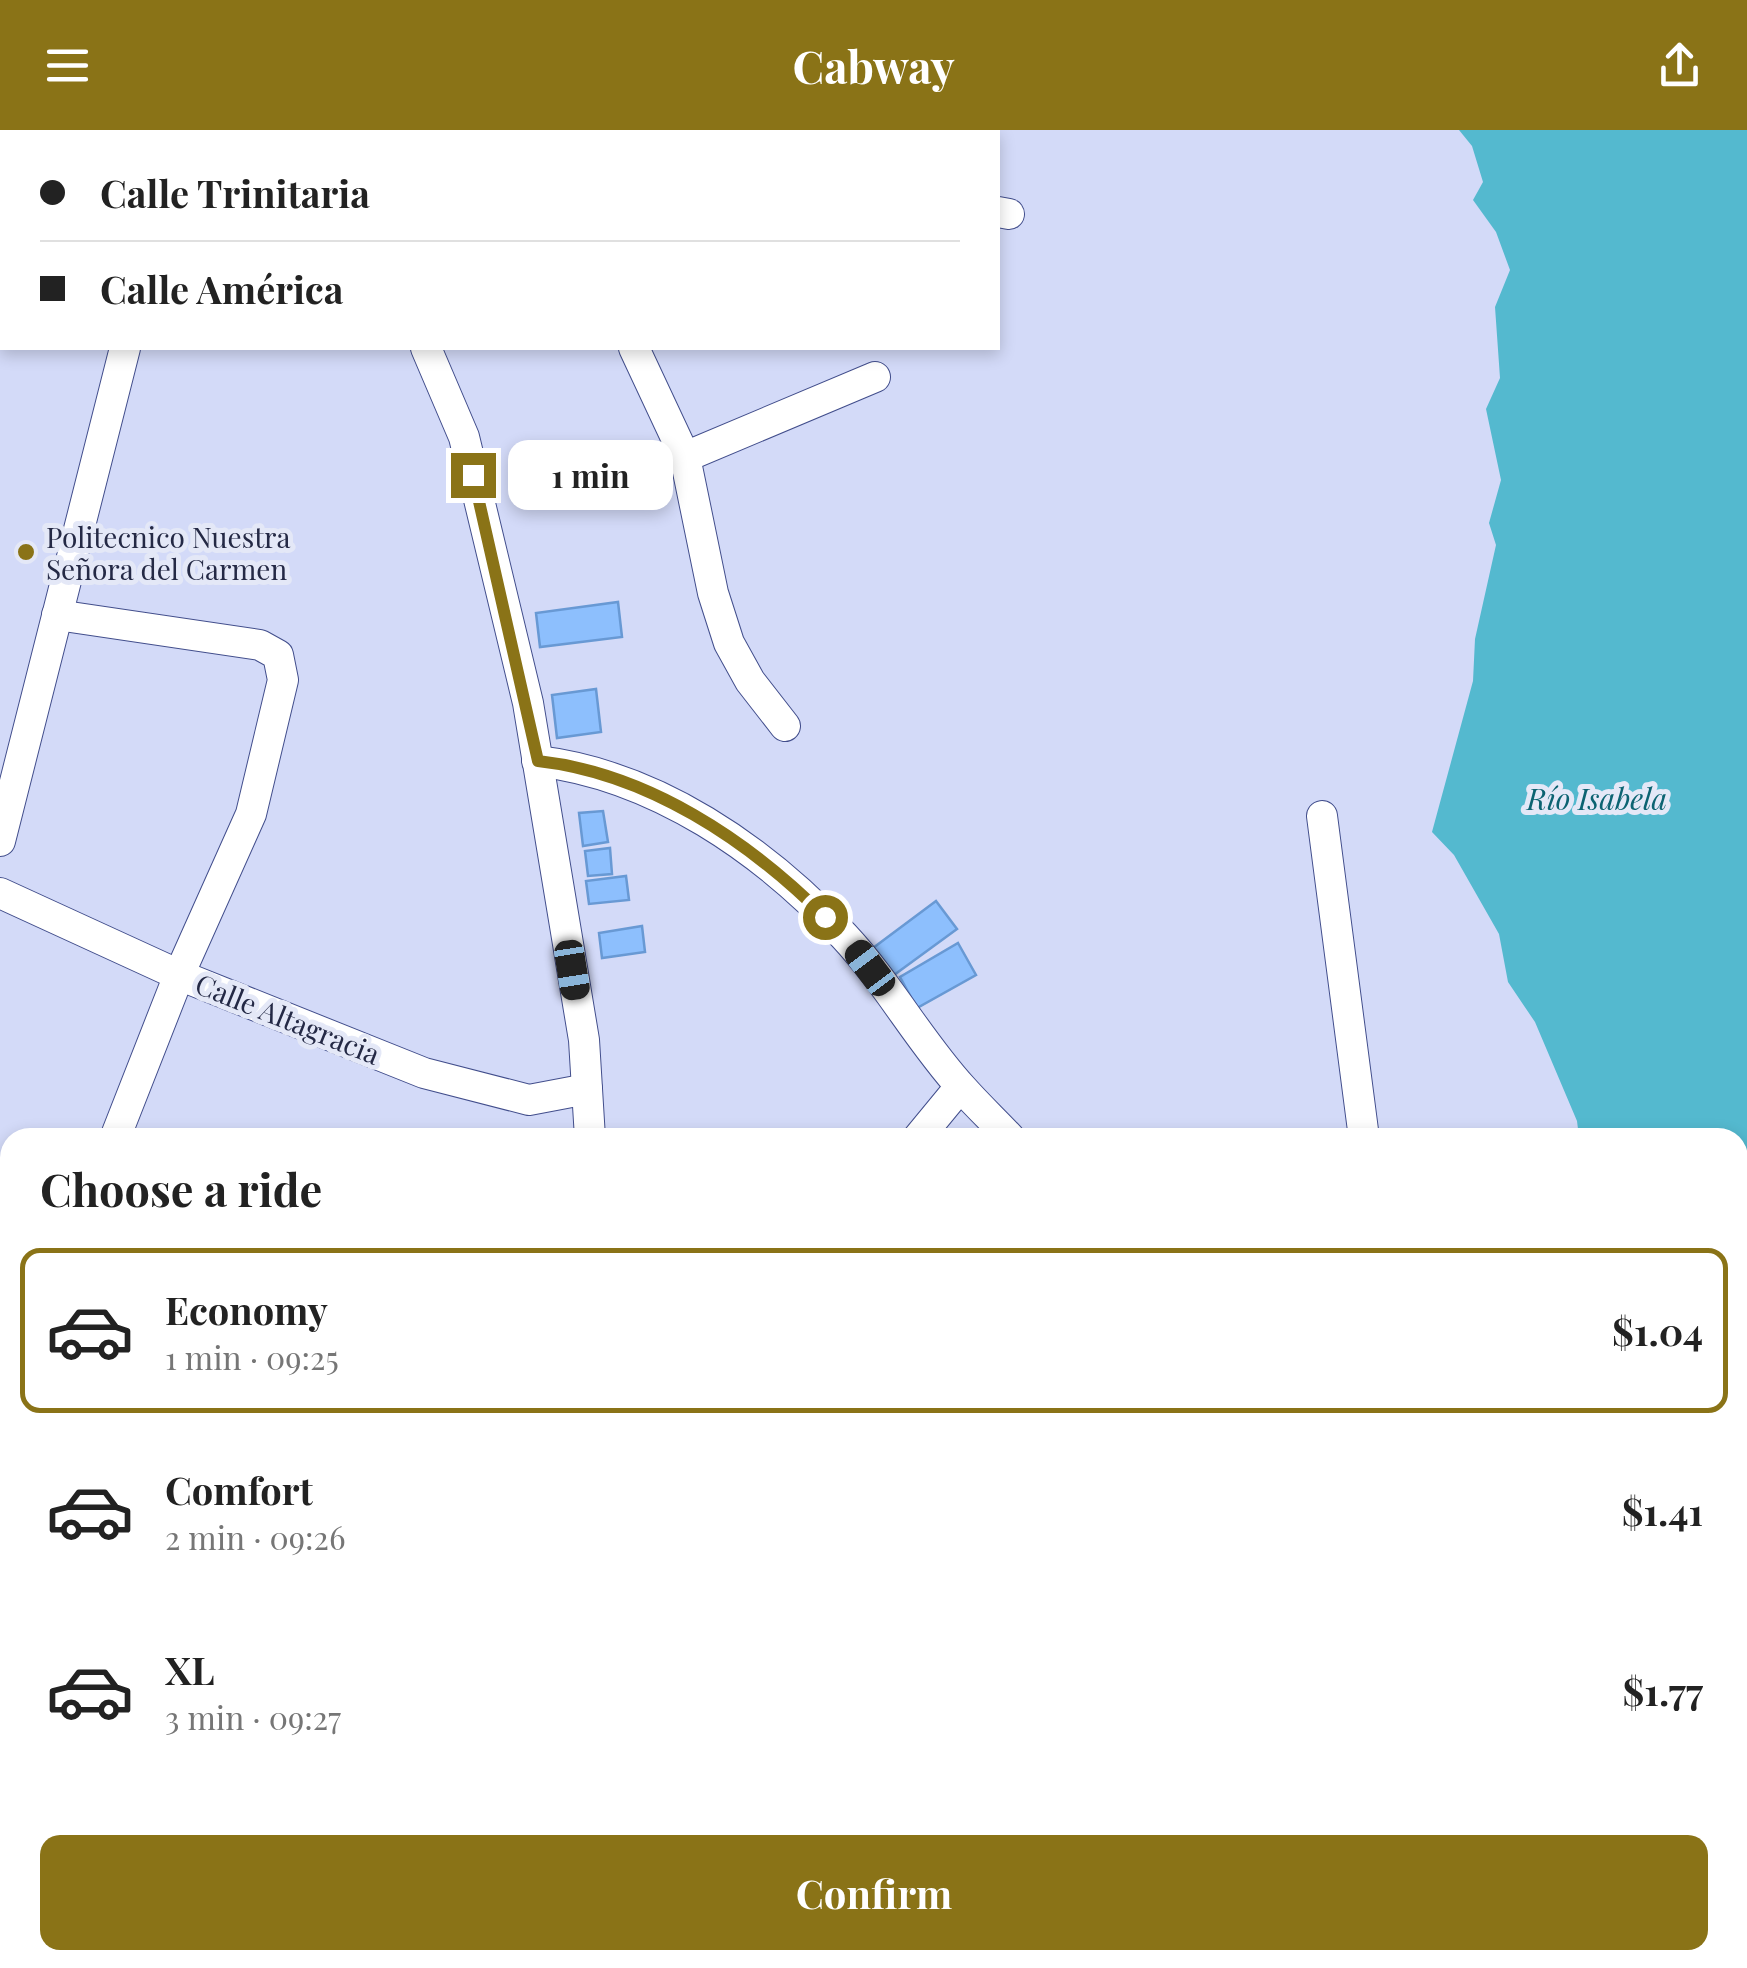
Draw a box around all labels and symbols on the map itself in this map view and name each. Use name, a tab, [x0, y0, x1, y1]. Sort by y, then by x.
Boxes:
callout: 1 min	[508, 440, 673, 510]
route end	[451, 453, 496, 498]
place label: Politecnico Nuestra Señora del Carmen	[46, 518, 291, 587]
marker: Politecnico Nuestra Señora del Carmen	[15, 541, 37, 563]
water label: Río Isabela	[1526, 778, 1667, 818]
route start	[803, 895, 848, 940]
car	[840, 935, 900, 1001]
car	[552, 938, 592, 1002]
street label: Calle Altagracia	[190, 964, 386, 1072]

